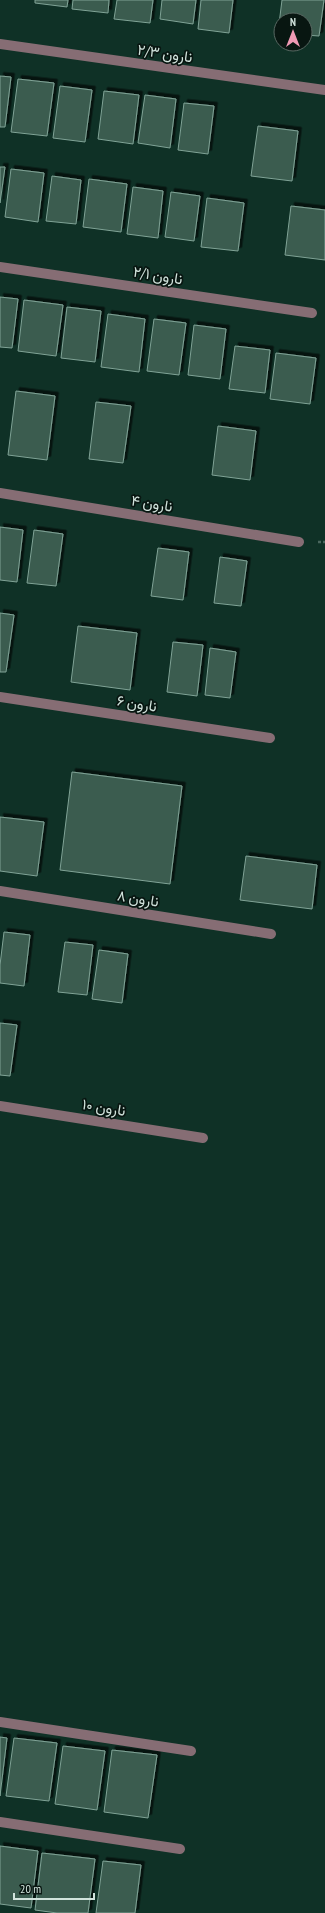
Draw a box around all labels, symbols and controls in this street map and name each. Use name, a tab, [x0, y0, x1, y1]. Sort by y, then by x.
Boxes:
north arrow	[273, 12, 313, 52]
text: N	[290, 15, 296, 29]
street label: نارون ۲/۳	[136, 40, 194, 66]
street label: نارون ۲/۱	[132, 262, 184, 288]
street label: نارون ۴	[130, 490, 174, 516]
street label: نارون ۶	[116, 690, 158, 716]
street label: نارون ۸	[116, 885, 160, 911]
street label: نارون ۱۰	[81, 1094, 127, 1120]
scale bar	[14, 1875, 94, 1901]
text: 20 m	[20, 1881, 41, 1896]

